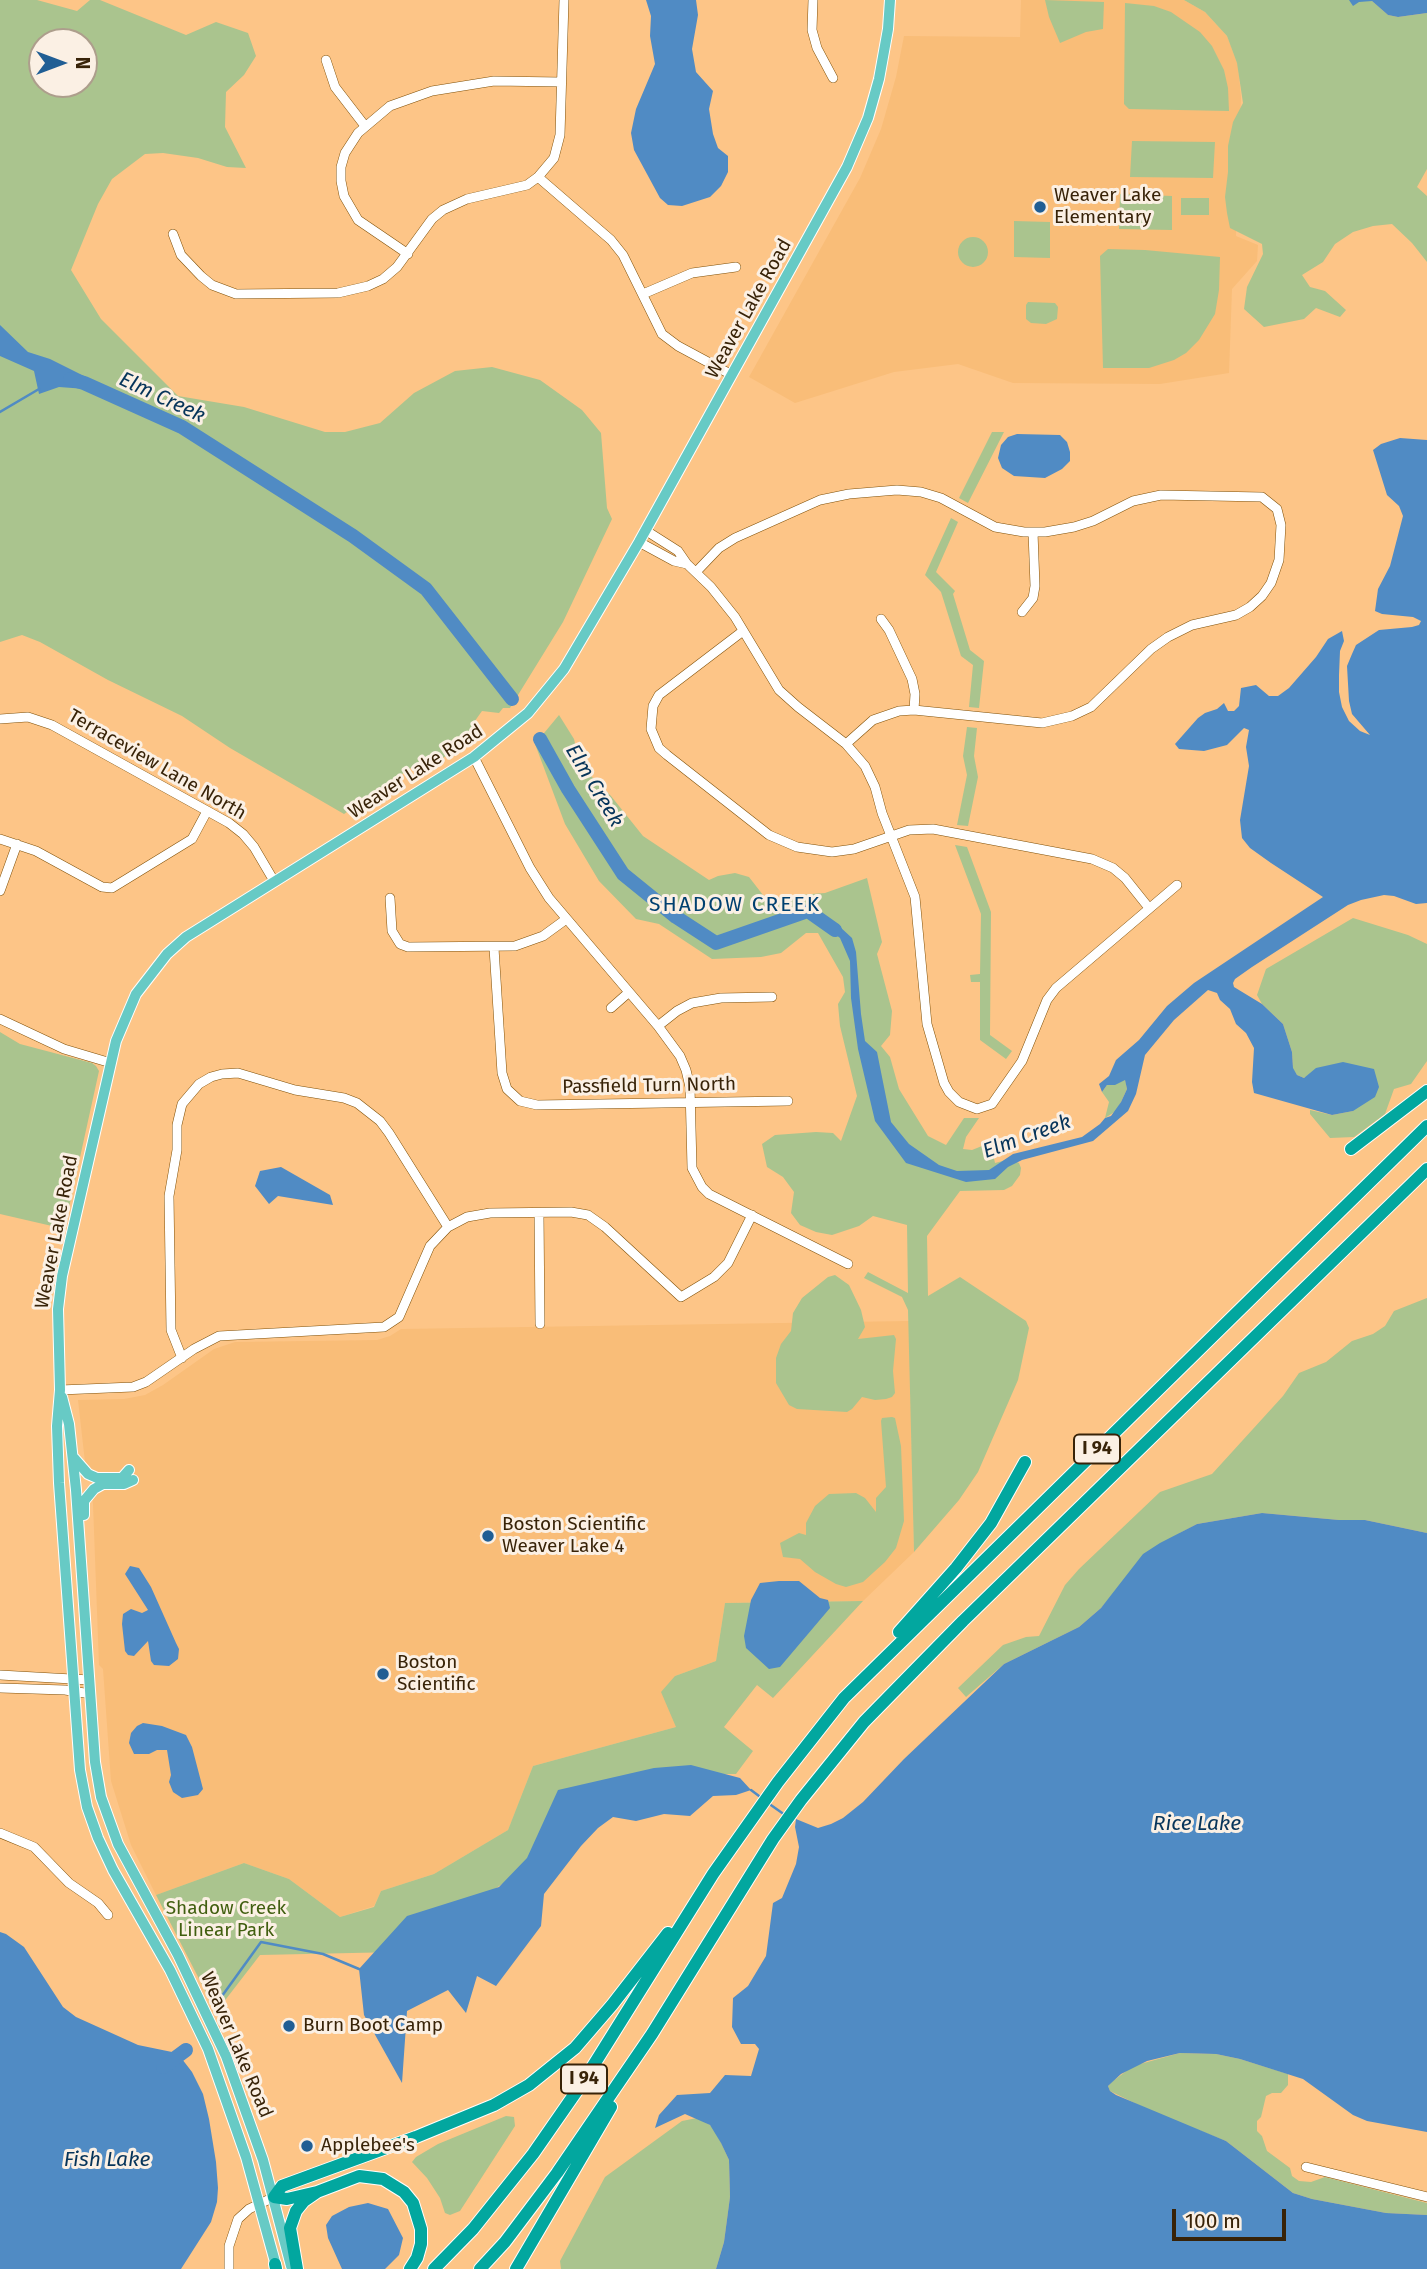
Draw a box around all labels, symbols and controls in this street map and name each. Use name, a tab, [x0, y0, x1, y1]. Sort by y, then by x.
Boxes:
north arrow	[28, 28, 98, 98]
text: N	[71, 57, 94, 69]
place label: Weaver Lake Elementary	[1054, 185, 1161, 229]
marker: Weaver Lake Elementary	[1032, 199, 1048, 215]
street label: Weaver Lake Road	[701, 235, 797, 383]
water label: Elm Creek	[115, 367, 209, 429]
street label: Terraceview Lane North	[64, 705, 250, 825]
street label: Weaver Lake Road	[344, 720, 488, 824]
water label: Elm Creek	[560, 740, 628, 832]
district label: SHADOW CREEK	[650, 892, 820, 918]
street label: Passfield Turn North	[562, 1073, 736, 1099]
water label: Elm Creek	[979, 1109, 1075, 1165]
street label: Weaver Lake Road	[31, 1153, 83, 1311]
road number: I 94	[1074, 1434, 1120, 1464]
place label: Boston Scientific Weaver Lake 4	[502, 1514, 646, 1558]
marker: Boston Scientific Weaver Lake 4	[480, 1528, 496, 1544]
place label: Boston Scientific	[397, 1652, 476, 1696]
marker: Boston Scientific	[375, 1666, 391, 1682]
water label: Rice Lake	[1153, 1811, 1241, 1837]
park label: Shadow Creek Linear Park	[166, 1898, 286, 1942]
street label: Weaver Lake Road	[195, 1969, 277, 2121]
place label: Burn Boot Camp	[303, 2015, 443, 2037]
marker: Burn Boot Camp	[281, 2018, 297, 2034]
road number: I 94	[561, 2064, 607, 2094]
place label: Applebee's	[321, 2135, 415, 2157]
marker: Applebee's	[299, 2138, 315, 2154]
water label: Fish Lake	[64, 2147, 150, 2173]
scale bar	[1175, 2196, 1289, 2240]
text: 100 m	[1185, 2208, 1241, 2234]

